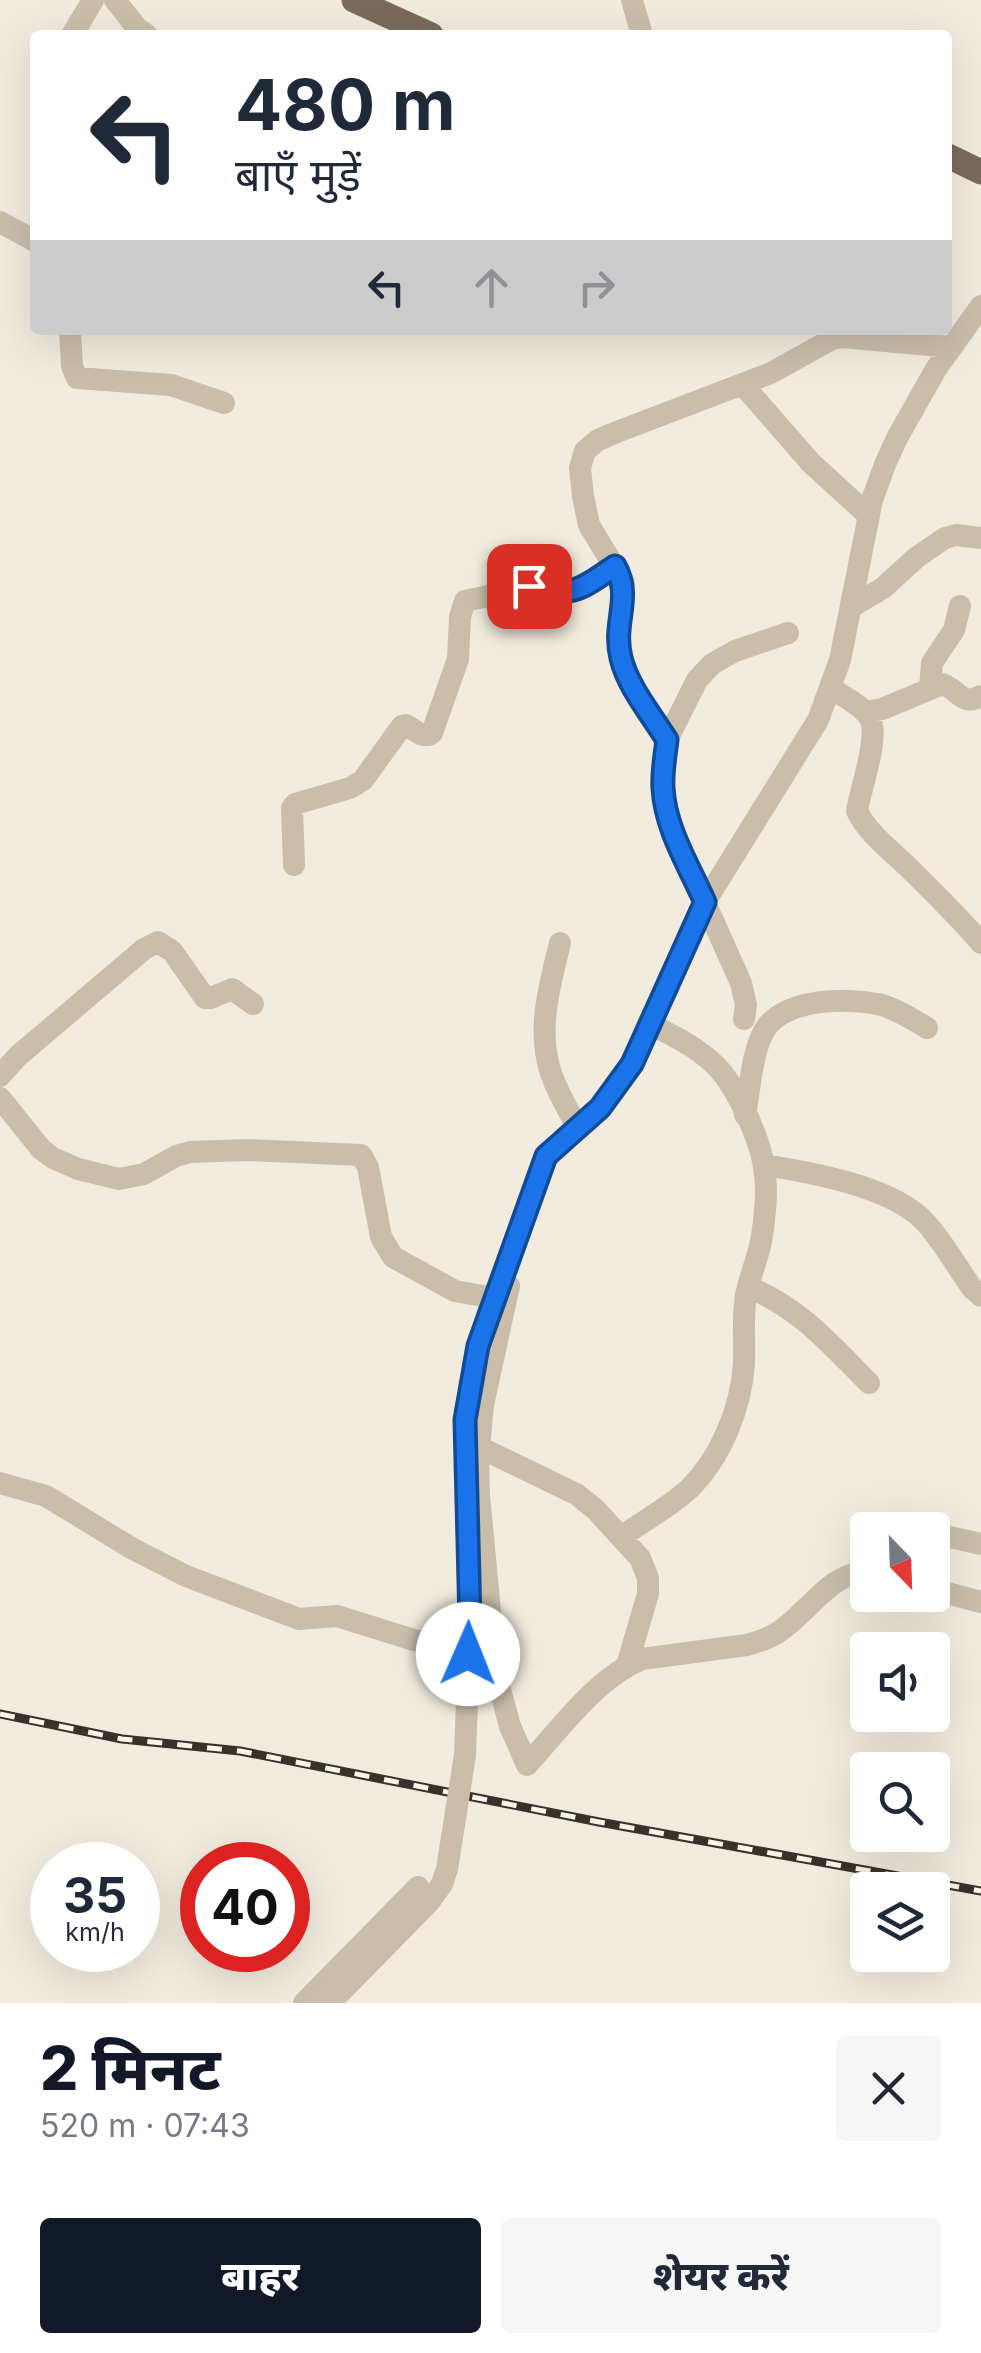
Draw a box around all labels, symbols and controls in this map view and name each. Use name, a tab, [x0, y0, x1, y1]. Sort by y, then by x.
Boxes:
text: 480 m	[235, 62, 456, 147]
icon: left	[70, 70, 200, 200]
text: बाएँ मुड़ें	[235, 147, 361, 202]
icon: left	[359, 260, 414, 315]
icon: ahead	[464, 260, 519, 315]
icon: right	[569, 260, 624, 315]
pin	[487, 544, 572, 629]
icon: arrive	[502, 559, 557, 614]
north arrow	[850, 1512, 950, 1612]
map controls	[850, 1512, 950, 1972]
position arrow	[416, 1602, 520, 1706]
button: sound	[850, 1632, 950, 1732]
button: search	[850, 1752, 950, 1852]
speed limit sign: 40	[180, 1842, 310, 1972]
text: 35	[63, 1865, 127, 1925]
button: layers	[850, 1872, 950, 1972]
text: km/h	[65, 1917, 125, 1947]
text: 2 मिनट	[40, 2032, 221, 2104]
button: close	[836, 2036, 941, 2141]
text: 520 m · 07:43	[40, 2106, 250, 2145]
button: बाहर	[40, 2218, 481, 2333]
button: शेयर करें	[501, 2218, 941, 2333]

